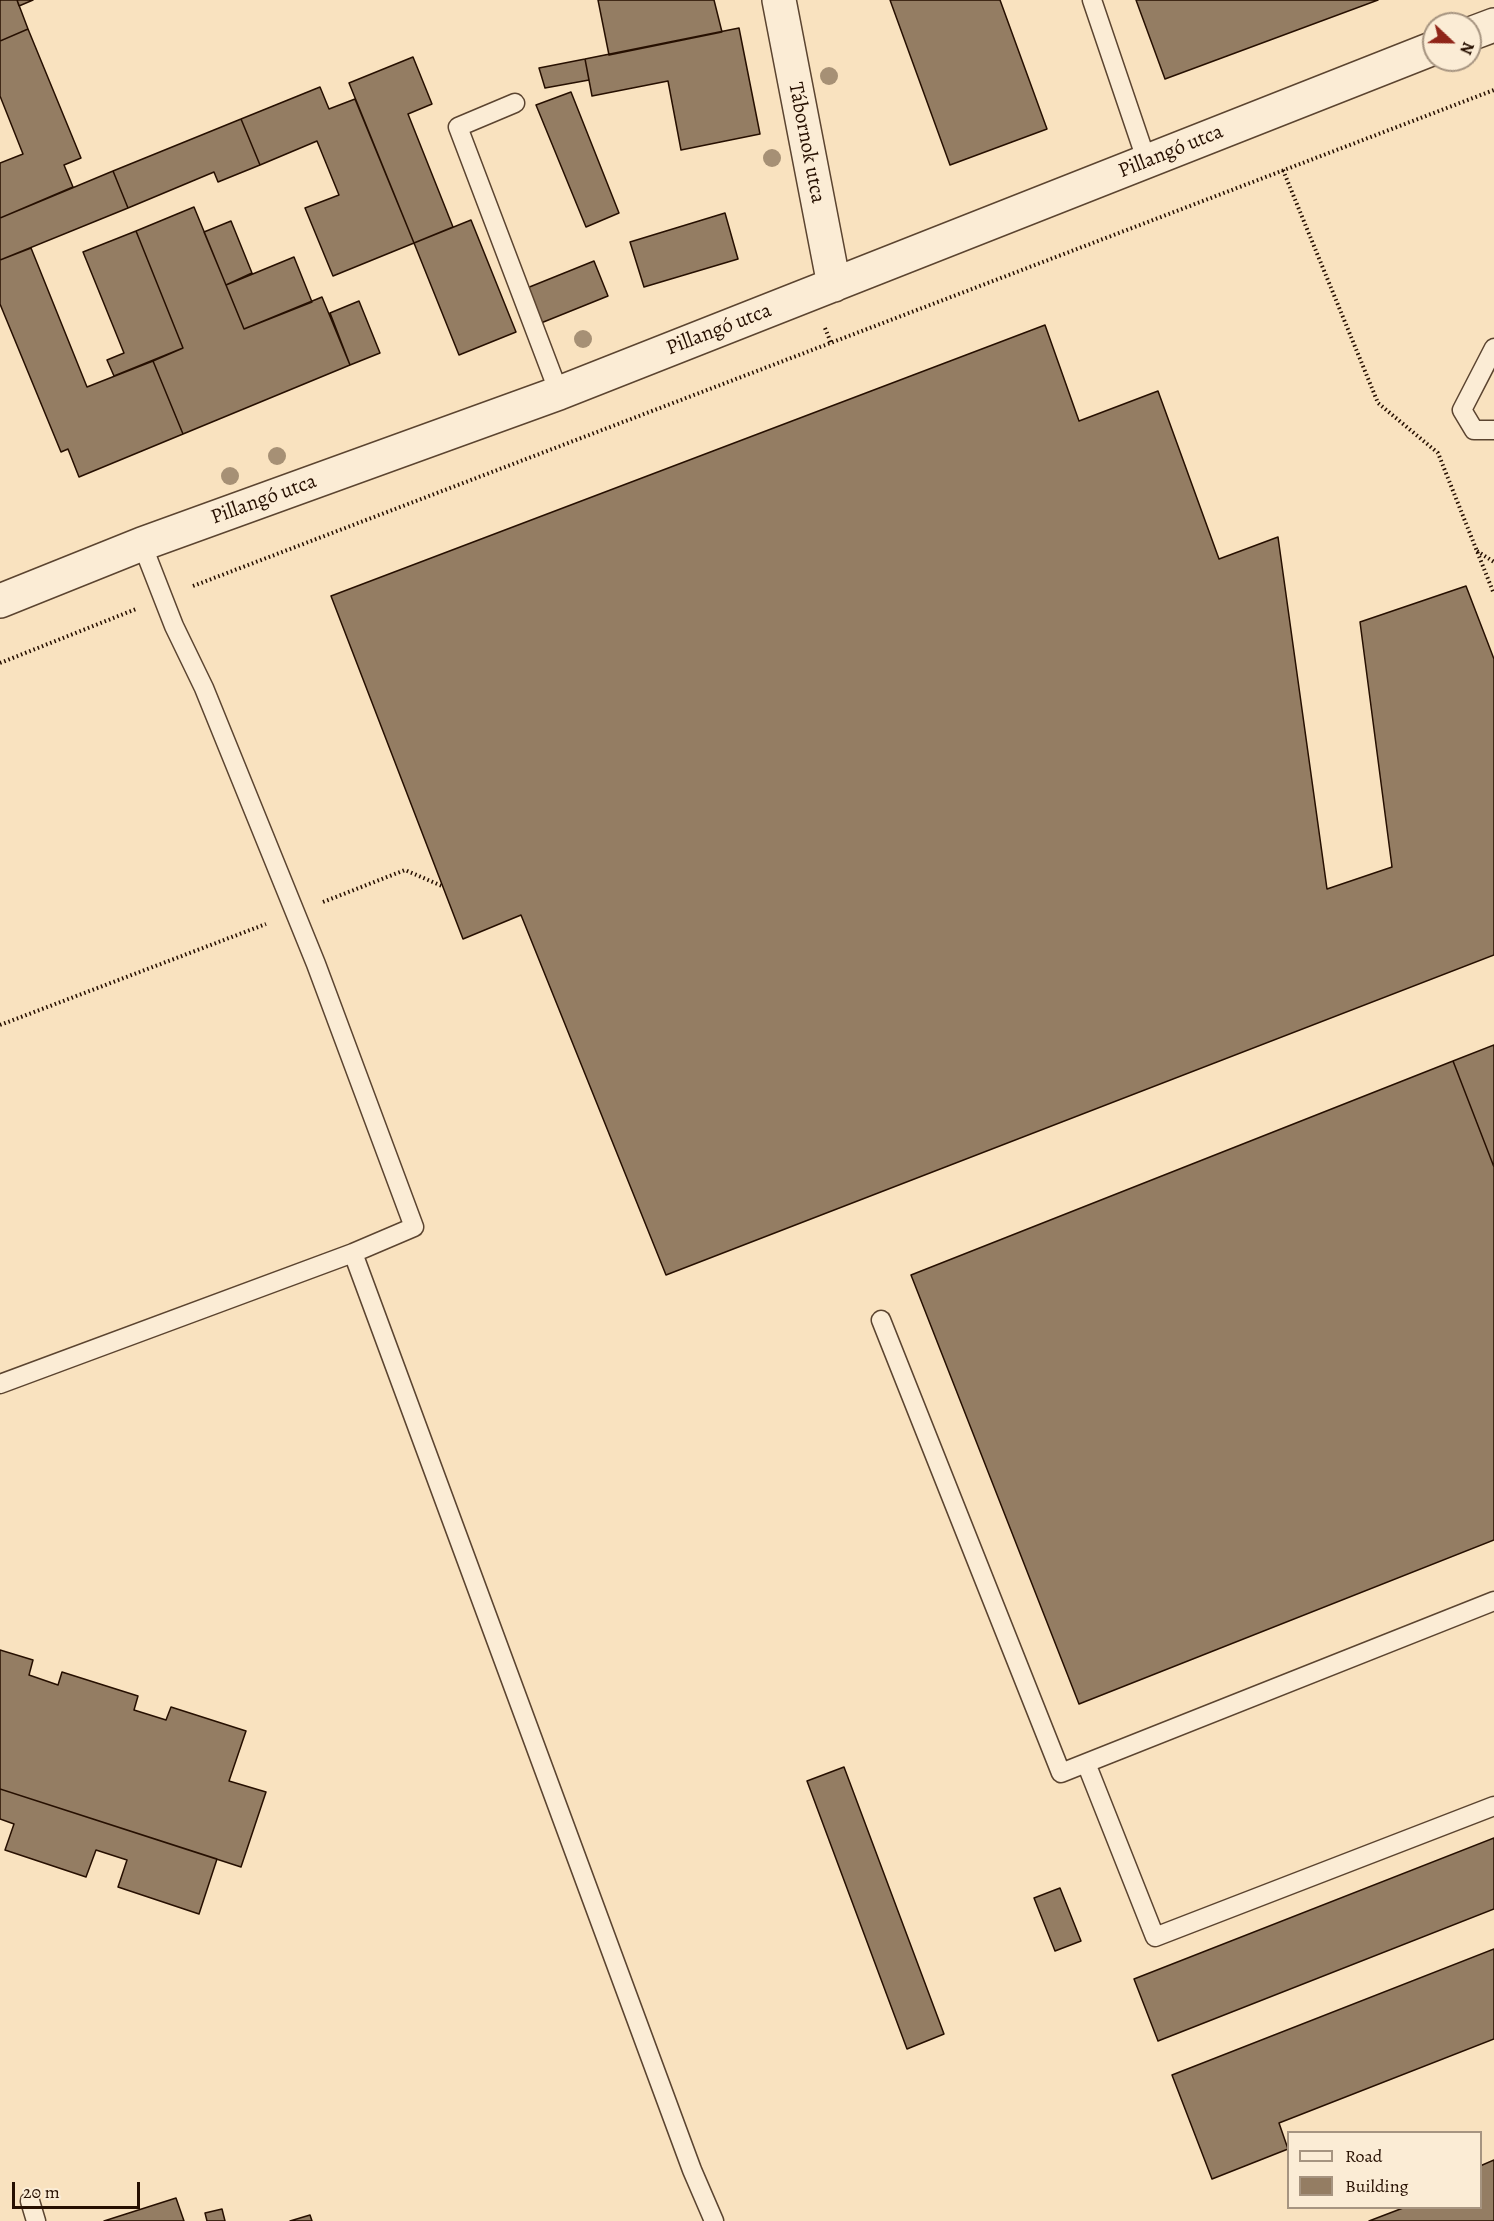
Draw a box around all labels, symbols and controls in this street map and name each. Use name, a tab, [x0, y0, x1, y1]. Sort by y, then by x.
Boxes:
north arrow	[1422, 12, 1482, 72]
text: N	[1454, 38, 1479, 58]
street label: Tábornok utca	[782, 80, 830, 206]
street label: Pillangó utca	[1115, 120, 1227, 184]
street label: Pillangó utca	[663, 298, 775, 362]
street label: Pillangó utca	[208, 469, 320, 531]
legend	[1287, 2131, 1482, 2209]
text: Road	[1345, 2144, 1382, 2168]
scale bar	[15, 2170, 142, 2208]
text: Building	[1345, 2174, 1409, 2198]
text: 20 m	[23, 2180, 60, 2204]

